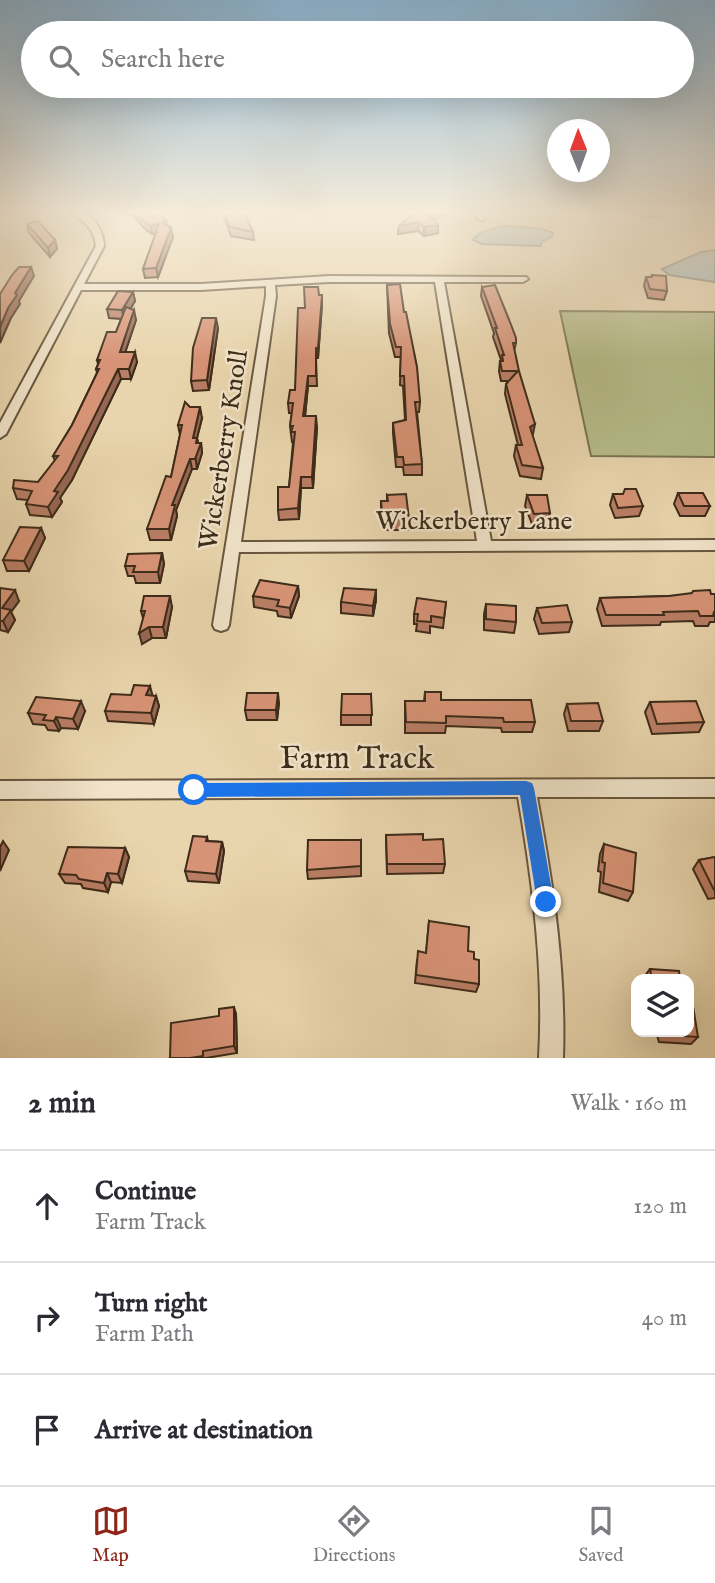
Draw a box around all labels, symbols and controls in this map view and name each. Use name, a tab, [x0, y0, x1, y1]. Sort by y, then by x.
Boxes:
search box	[21, 21, 694, 98]
icon: search	[45, 41, 83, 79]
text: Search here	[101, 43, 225, 76]
north arrow	[547, 119, 610, 182]
street label: Wickerberry Knoll	[192, 347, 256, 552]
street label: Wickerberry Lane	[376, 505, 573, 538]
street label: Farm Track	[280, 739, 435, 780]
route start	[178, 774, 209, 805]
route end	[530, 886, 561, 917]
map controls	[631, 974, 694, 1037]
button: layers	[631, 974, 694, 1037]
text: 2 min	[28, 1085, 96, 1123]
text: Walk · 160 m	[570, 1089, 687, 1118]
text: Continue	[95, 1175, 196, 1208]
icon: ahead	[28, 1187, 66, 1225]
text: 120 m	[634, 1192, 687, 1221]
text: Farm Track	[95, 1208, 206, 1237]
text: Turn right	[95, 1287, 208, 1320]
icon: right	[28, 1299, 66, 1337]
text: 40 m	[642, 1304, 687, 1333]
text: Farm Path	[95, 1320, 194, 1349]
icon: arrive	[28, 1411, 66, 1449]
text: Arrive at destination	[95, 1414, 313, 1447]
tab: Map	[92, 1502, 130, 1568]
tab: Directions	[313, 1502, 395, 1568]
tab: Saved	[578, 1502, 623, 1568]

